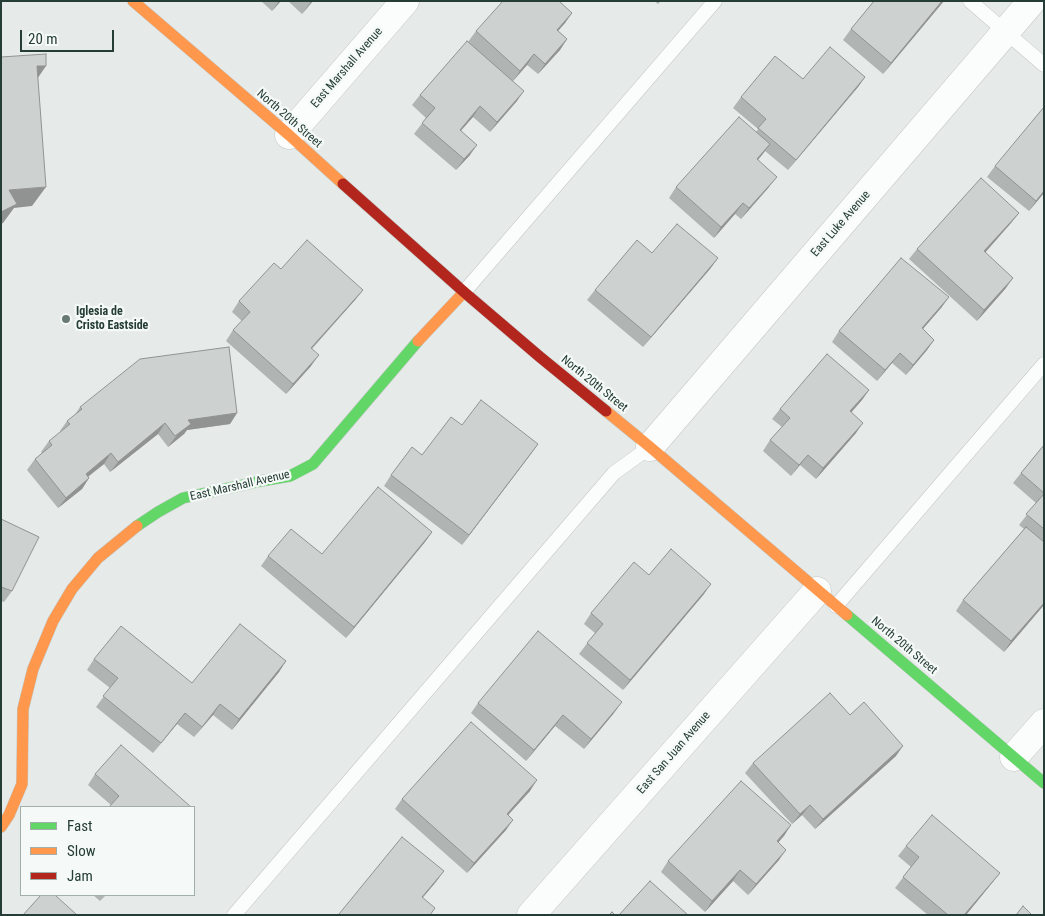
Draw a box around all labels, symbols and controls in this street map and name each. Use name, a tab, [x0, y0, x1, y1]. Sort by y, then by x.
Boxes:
scale bar	[22, 20, 116, 52]
street label: East Marshall Avenue	[308, 25, 386, 111]
text: 20 m	[28, 30, 58, 48]
street label: North 20th Street	[253, 87, 325, 151]
street label: East Luke Avenue	[808, 188, 874, 260]
place label: Iglesia de Cristo Eastside	[76, 305, 148, 333]
marker: Iglesia de Cristo Eastside	[60, 313, 72, 325]
street label: North 20th Street	[558, 353, 630, 415]
street label: East Marshall Avenue	[189, 468, 291, 504]
street label: North 20th Street	[868, 614, 940, 678]
street label: East San Juan Avenue	[634, 709, 714, 797]
legend	[20, 806, 195, 896]
text: Fast	[67, 817, 92, 835]
text: Slow	[67, 842, 96, 860]
text: Jam	[67, 867, 93, 885]

